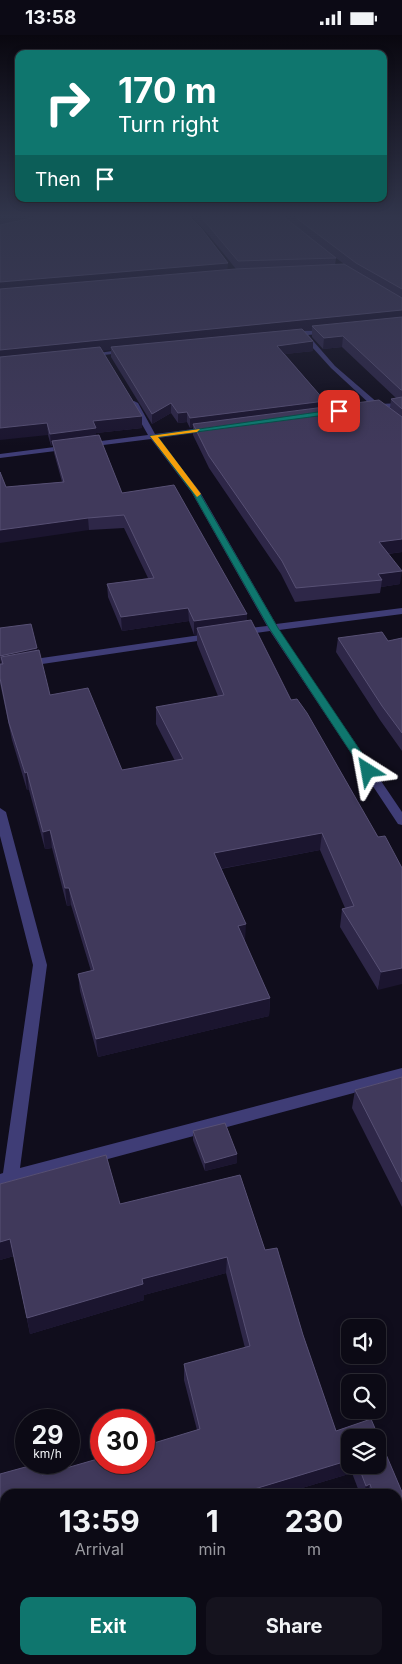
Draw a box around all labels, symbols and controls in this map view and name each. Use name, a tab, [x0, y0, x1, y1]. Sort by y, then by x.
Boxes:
text: 13:58	[25, 6, 76, 29]
text: 170 m	[118, 69, 217, 111]
icon: right	[35, 70, 100, 135]
text: Turn right	[118, 111, 219, 137]
icon: arrive	[91, 165, 119, 193]
text: Then	[35, 168, 81, 191]
pin	[318, 390, 360, 432]
icon: arrive	[325, 397, 353, 425]
position arrow	[341, 744, 393, 796]
map controls	[341, 1319, 386, 1474]
button: sound	[341, 1319, 386, 1364]
button: search	[341, 1374, 386, 1419]
speed limit sign: 30	[90, 1409, 155, 1474]
text: 29	[32, 1420, 63, 1450]
button: layers	[341, 1429, 386, 1474]
text: km/h	[33, 1446, 62, 1461]
text: 13:59	[59, 1503, 140, 1539]
text: 1	[206, 1503, 219, 1539]
text: 230	[285, 1503, 343, 1539]
text: Arrival	[75, 1539, 124, 1559]
text: min	[199, 1539, 226, 1559]
text: m	[307, 1539, 321, 1559]
button: Exit	[20, 1597, 196, 1655]
button: Share	[206, 1597, 382, 1655]

